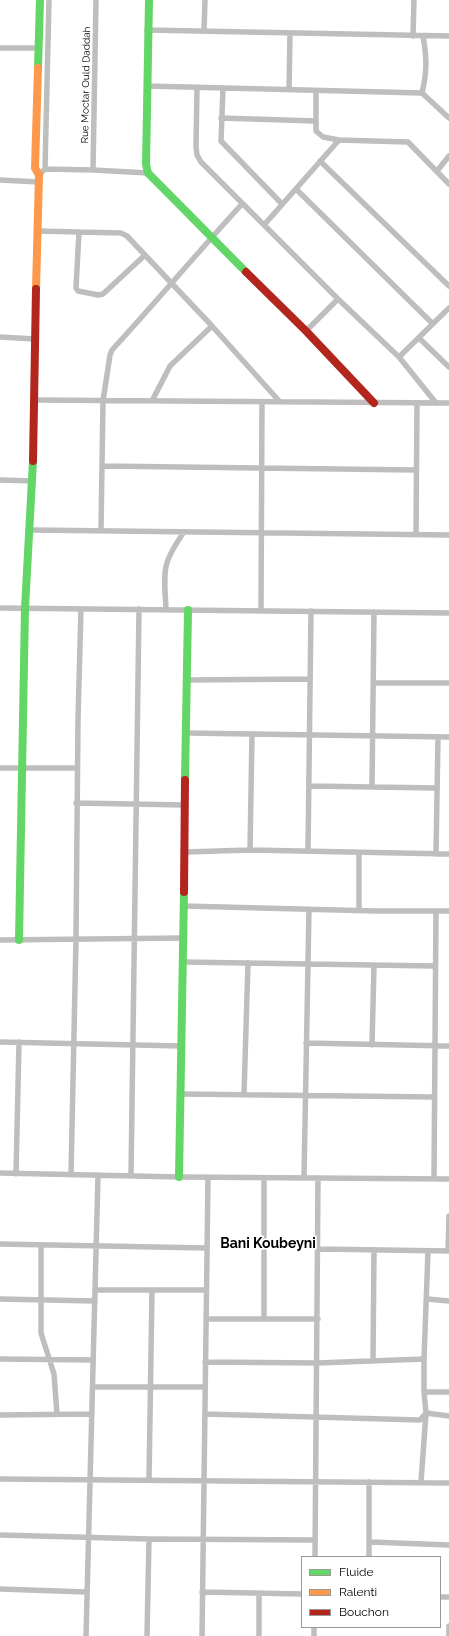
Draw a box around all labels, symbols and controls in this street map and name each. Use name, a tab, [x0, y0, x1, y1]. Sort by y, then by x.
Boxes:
street label: Rue Moctar Ould Daddah	[79, 26, 93, 144]
district label: Bani Koubeyni	[220, 1236, 316, 1252]
legend	[301, 1556, 441, 1628]
text: Fluide	[339, 1565, 374, 1579]
text: Ralenti	[339, 1585, 377, 1599]
text: Bouchon	[339, 1605, 389, 1619]

